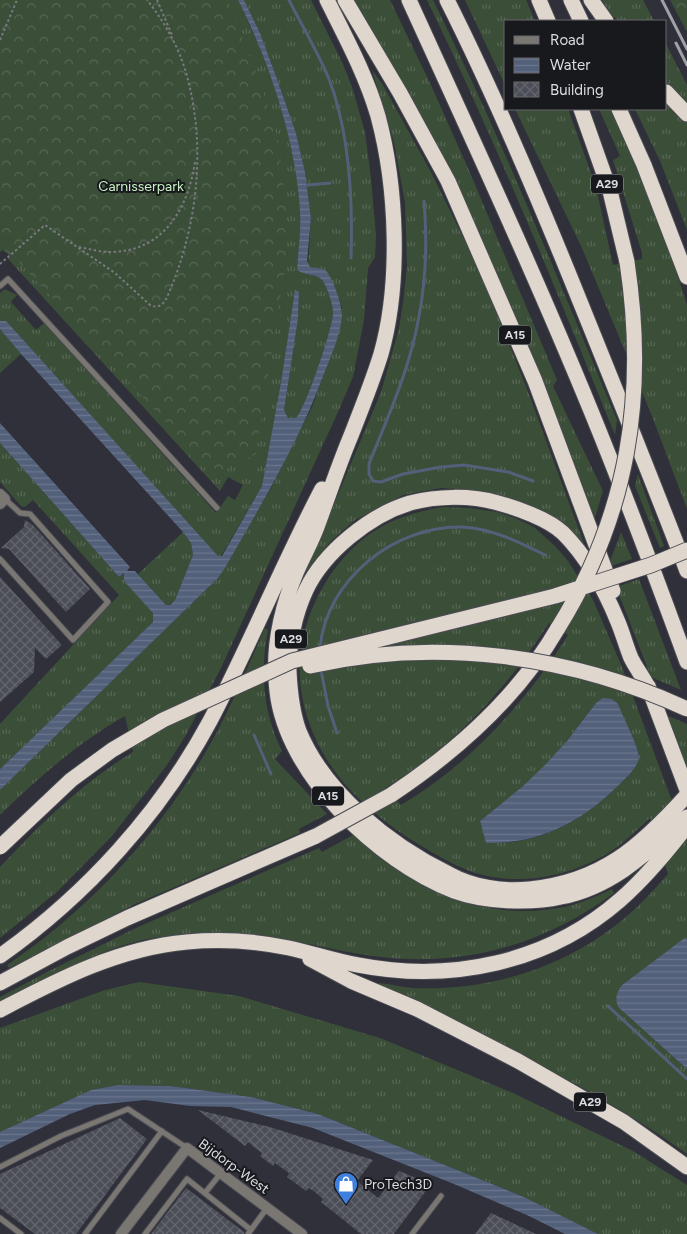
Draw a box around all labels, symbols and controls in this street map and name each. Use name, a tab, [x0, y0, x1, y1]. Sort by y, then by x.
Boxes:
legend	[504, 20, 667, 110]
text: Road	[550, 31, 585, 49]
text: Water	[550, 56, 590, 74]
text: Building	[550, 81, 604, 99]
road number: A29	[591, 174, 623, 193]
park label: Carnisserpark	[98, 178, 184, 195]
road number: A15	[499, 326, 531, 344]
road number: A29	[275, 630, 307, 648]
road number: A15	[312, 786, 344, 806]
road number: A29	[574, 1092, 606, 1112]
street label: Bijdorp-West	[195, 1135, 272, 1198]
shop icon: ProTech3D	[333, 1171, 359, 1205]
place label: ProTech3D	[364, 1176, 432, 1193]

